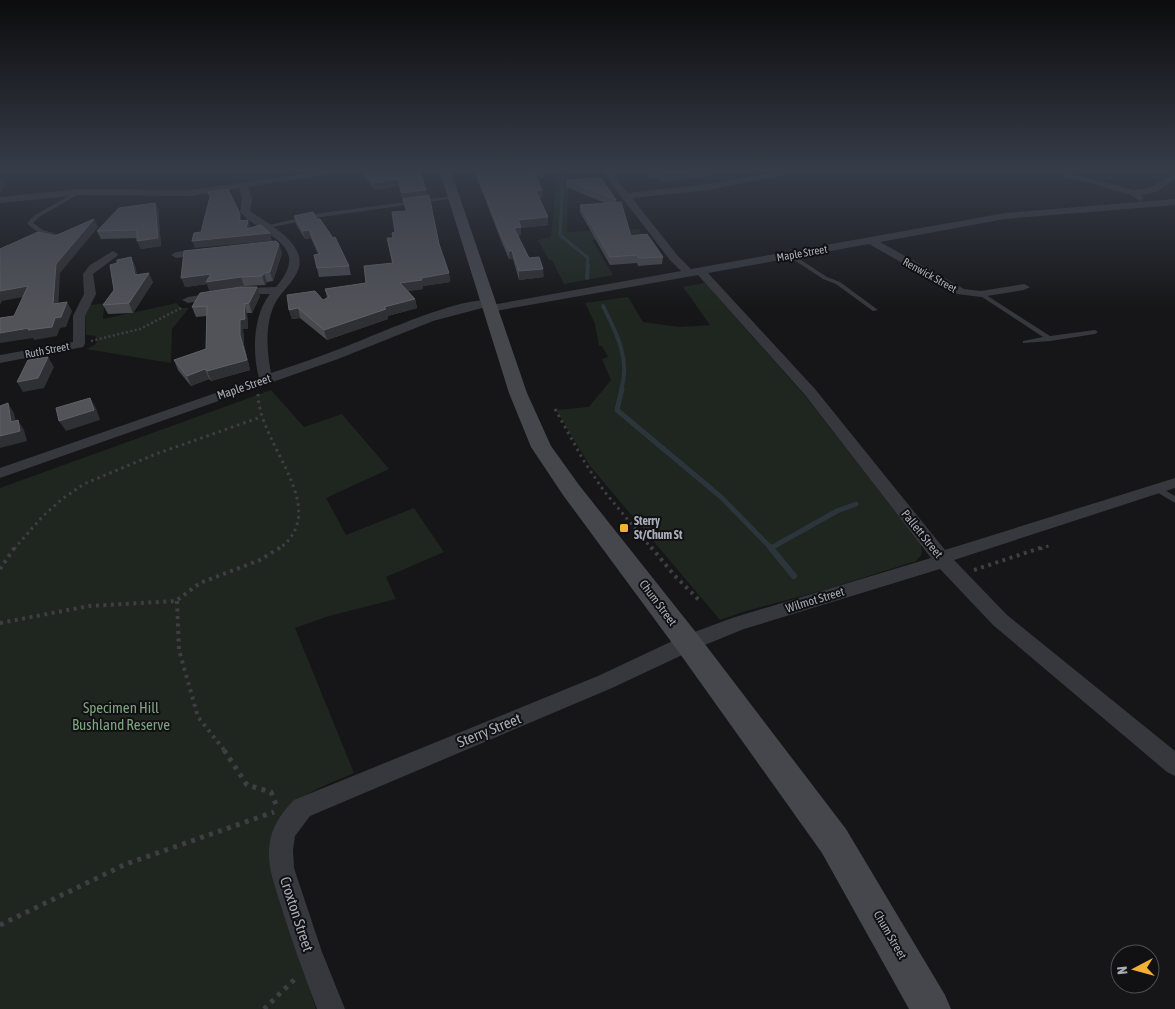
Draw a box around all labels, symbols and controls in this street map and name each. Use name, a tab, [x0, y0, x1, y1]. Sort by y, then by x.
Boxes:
street label: Maple Street	[776, 243, 828, 263]
street label: Renwick Street	[901, 255, 959, 295]
street label: Ruth Street	[24, 340, 70, 360]
street label: Maple Street	[215, 371, 273, 403]
street label: Pallett Street	[898, 507, 946, 561]
place label: Sterry St/Chum St	[634, 514, 683, 542]
marker: Sterry St/Chum St	[618, 522, 630, 534]
street label: Chum Street	[636, 577, 680, 629]
street label: Wilmot Street	[784, 584, 846, 616]
park label: Specimen Hill Bushland Reserve	[72, 699, 170, 733]
street label: Sterry Street	[455, 710, 523, 750]
street label: Croxton Street	[277, 874, 317, 954]
street label: Chum Street	[871, 908, 910, 962]
north arrow	[1110, 944, 1160, 994]
text: N	[1114, 965, 1130, 975]

